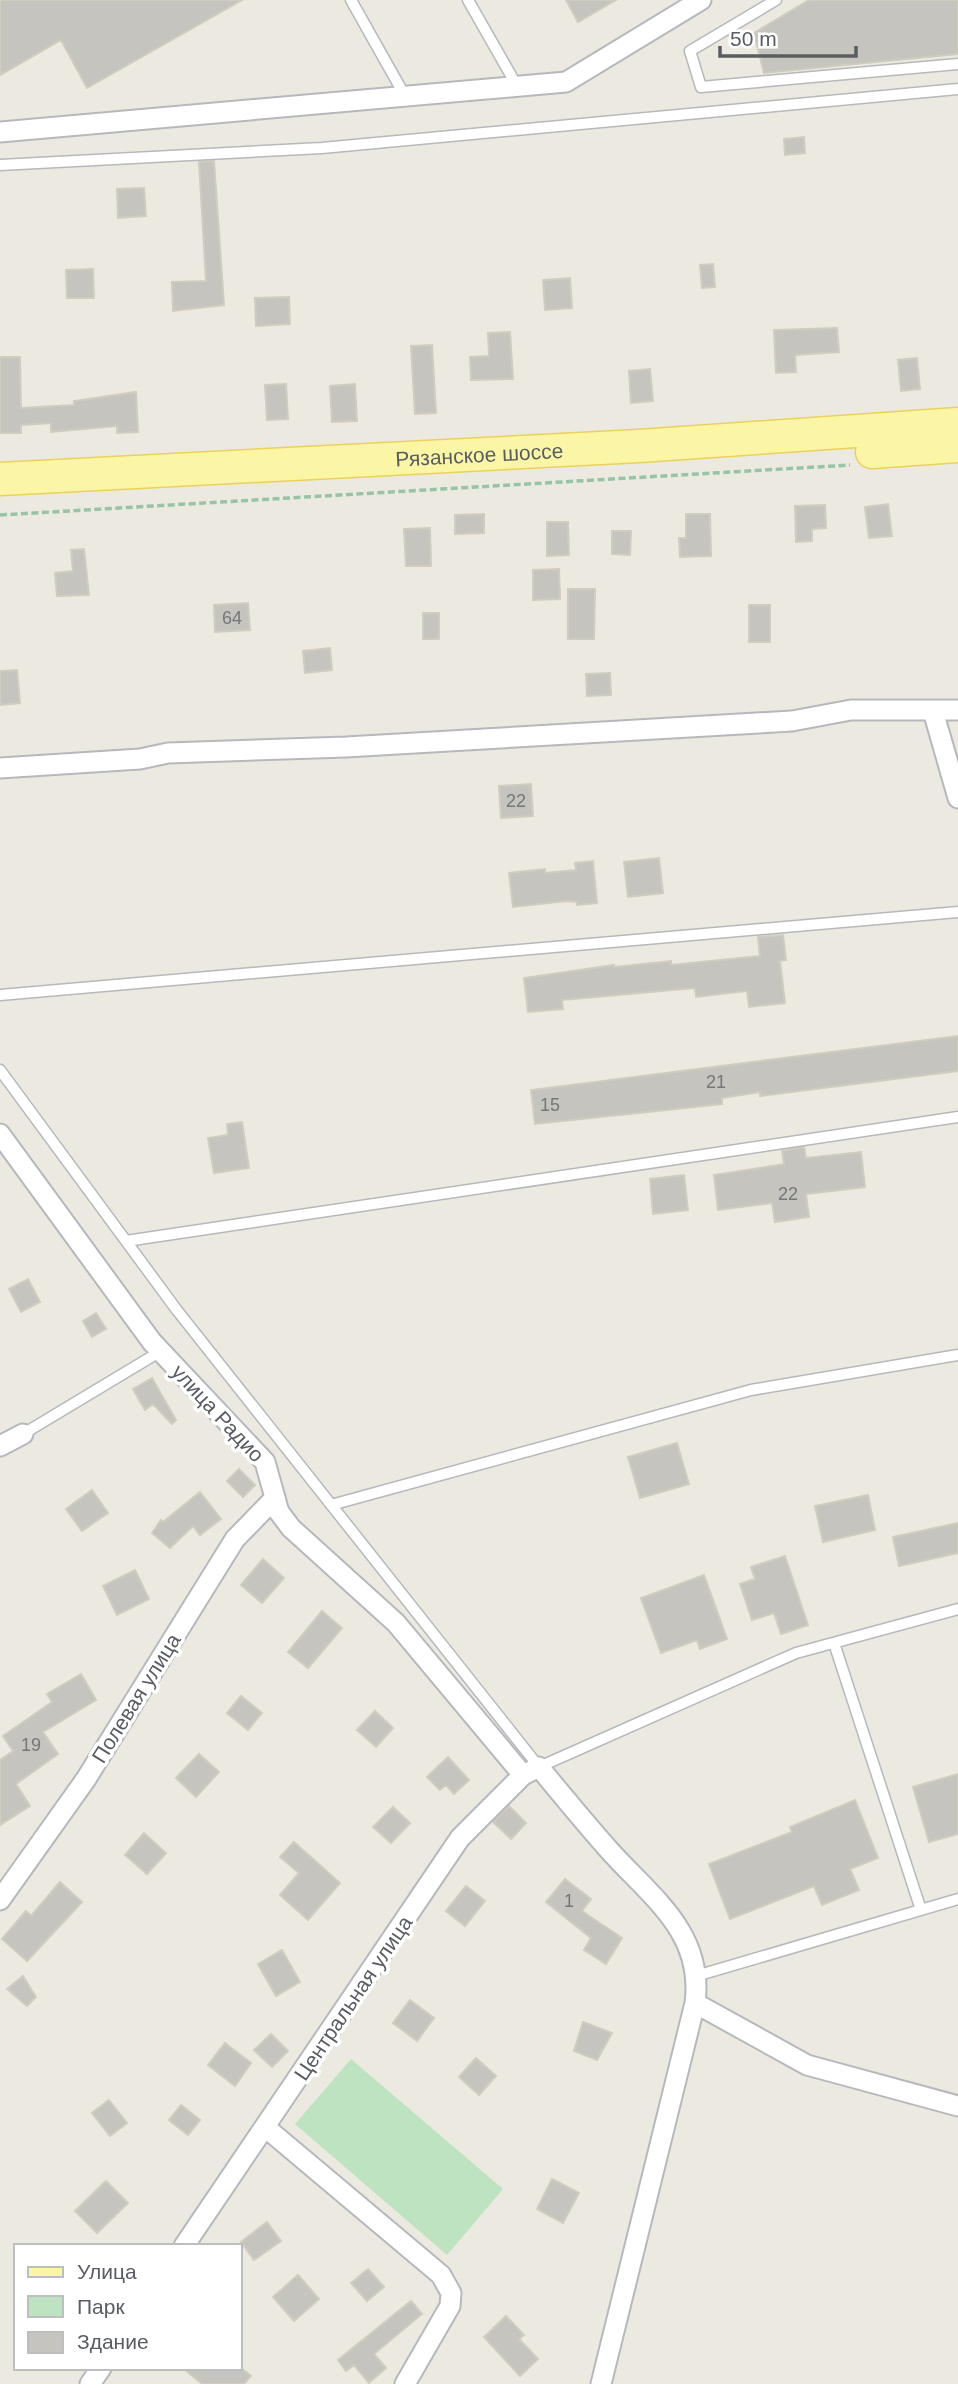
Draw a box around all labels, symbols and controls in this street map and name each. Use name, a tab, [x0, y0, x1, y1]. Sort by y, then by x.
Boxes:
scale bar	[720, 14, 856, 58]
text: 50 m	[730, 27, 777, 50]
street label: Рязанское шоссе	[395, 438, 564, 470]
house number: 64	[222, 608, 242, 628]
house number: 22	[506, 791, 526, 811]
house number: 21	[706, 1072, 726, 1092]
house number: 15	[540, 1095, 560, 1115]
house number: 22	[778, 1184, 798, 1204]
street label: улица Радио	[167, 1360, 269, 1466]
street label: Полевая улица	[87, 1629, 185, 1767]
house number: 19	[21, 1735, 41, 1755]
house number: 1	[564, 1891, 574, 1911]
street label: Центральная улица	[289, 1911, 417, 2085]
legend	[14, 2244, 242, 2370]
text: Улица	[77, 2260, 137, 2283]
text: Парк	[77, 2295, 125, 2318]
text: Здание	[77, 2330, 149, 2353]

